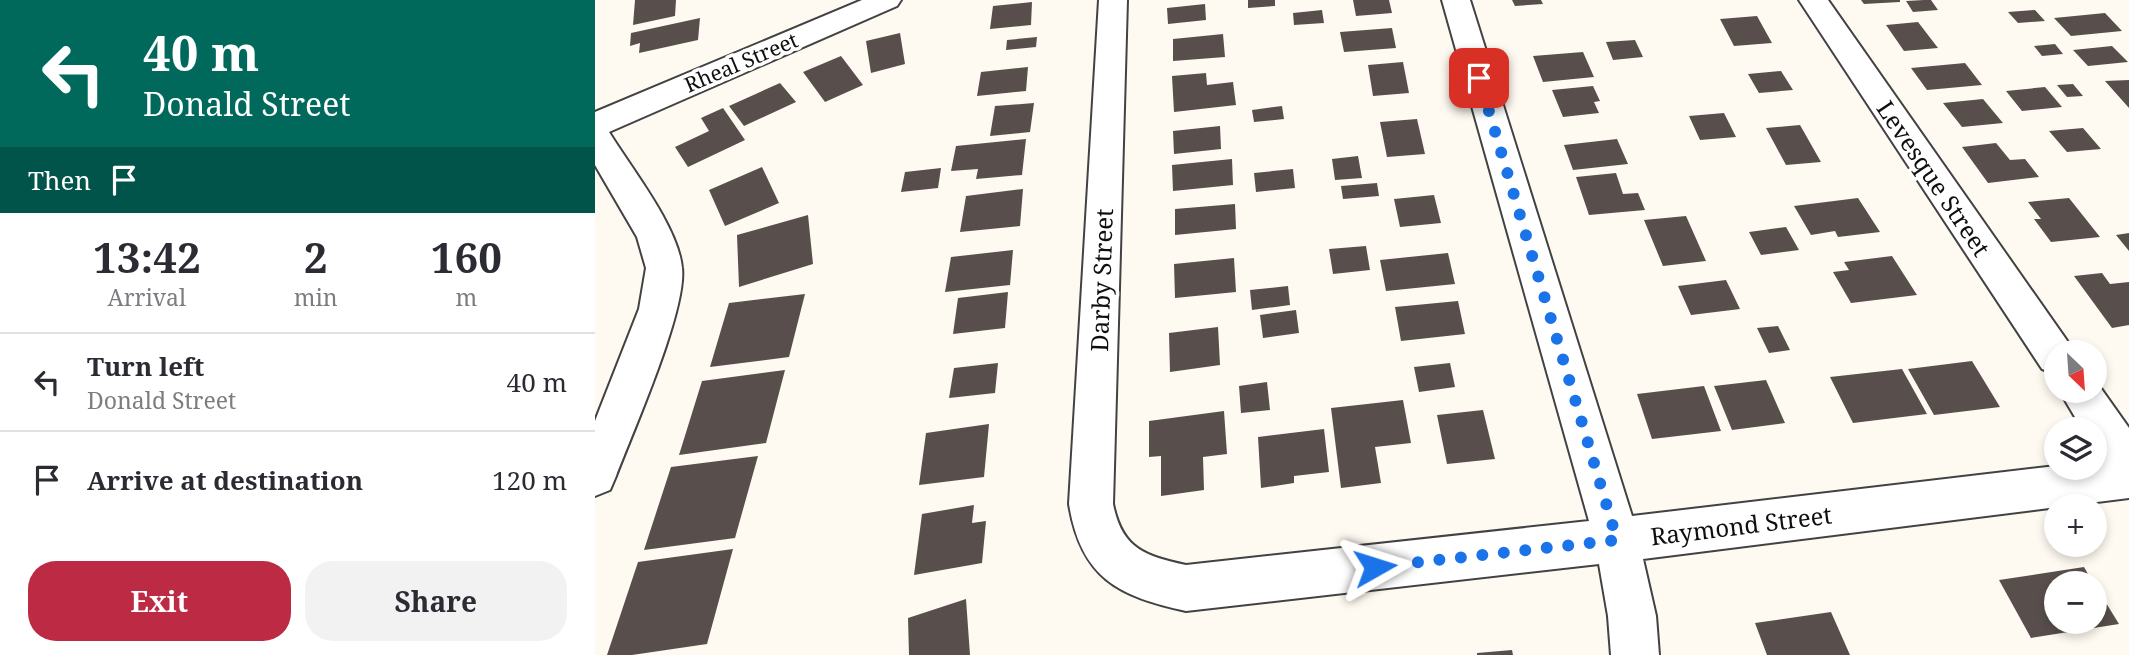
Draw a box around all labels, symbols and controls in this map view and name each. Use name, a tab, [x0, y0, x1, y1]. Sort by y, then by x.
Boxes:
text: 40 m	[143, 19, 259, 85]
street label: Rheal Street	[680, 26, 802, 98]
icon: left	[28, 28, 119, 119]
pin	[1449, 48, 1509, 108]
icon: arrive	[1460, 59, 1498, 97]
text: Donald Street	[143, 82, 351, 125]
street label: Levesque Street	[1870, 94, 1998, 262]
icon: arrive	[105, 161, 143, 199]
text: Then	[28, 162, 91, 198]
street label: Darby Street	[1082, 208, 1120, 352]
text: 13:42	[93, 228, 201, 285]
text: 2	[304, 228, 328, 285]
text: 160	[431, 228, 502, 285]
text: Arrival	[108, 281, 186, 313]
text: min	[294, 281, 338, 313]
text: m	[455, 281, 477, 313]
north arrow	[2044, 340, 2107, 402]
map controls	[2044, 340, 2107, 634]
text: Turn left	[87, 348, 204, 384]
icon: left	[28, 363, 66, 401]
text: 40 m	[507, 364, 567, 400]
text: Donald Street	[87, 384, 236, 416]
button: layers	[2044, 417, 2107, 480]
icon: arrive	[28, 461, 66, 499]
text: Arrive at destination	[87, 462, 363, 498]
text: 120 m	[492, 462, 567, 498]
button: +	[2044, 494, 2107, 557]
street label: Raymond Street	[1649, 498, 1833, 552]
position arrow	[1338, 530, 1412, 604]
button: Exit	[28, 561, 291, 641]
button: Share	[305, 561, 567, 641]
button: −	[2044, 571, 2107, 634]

